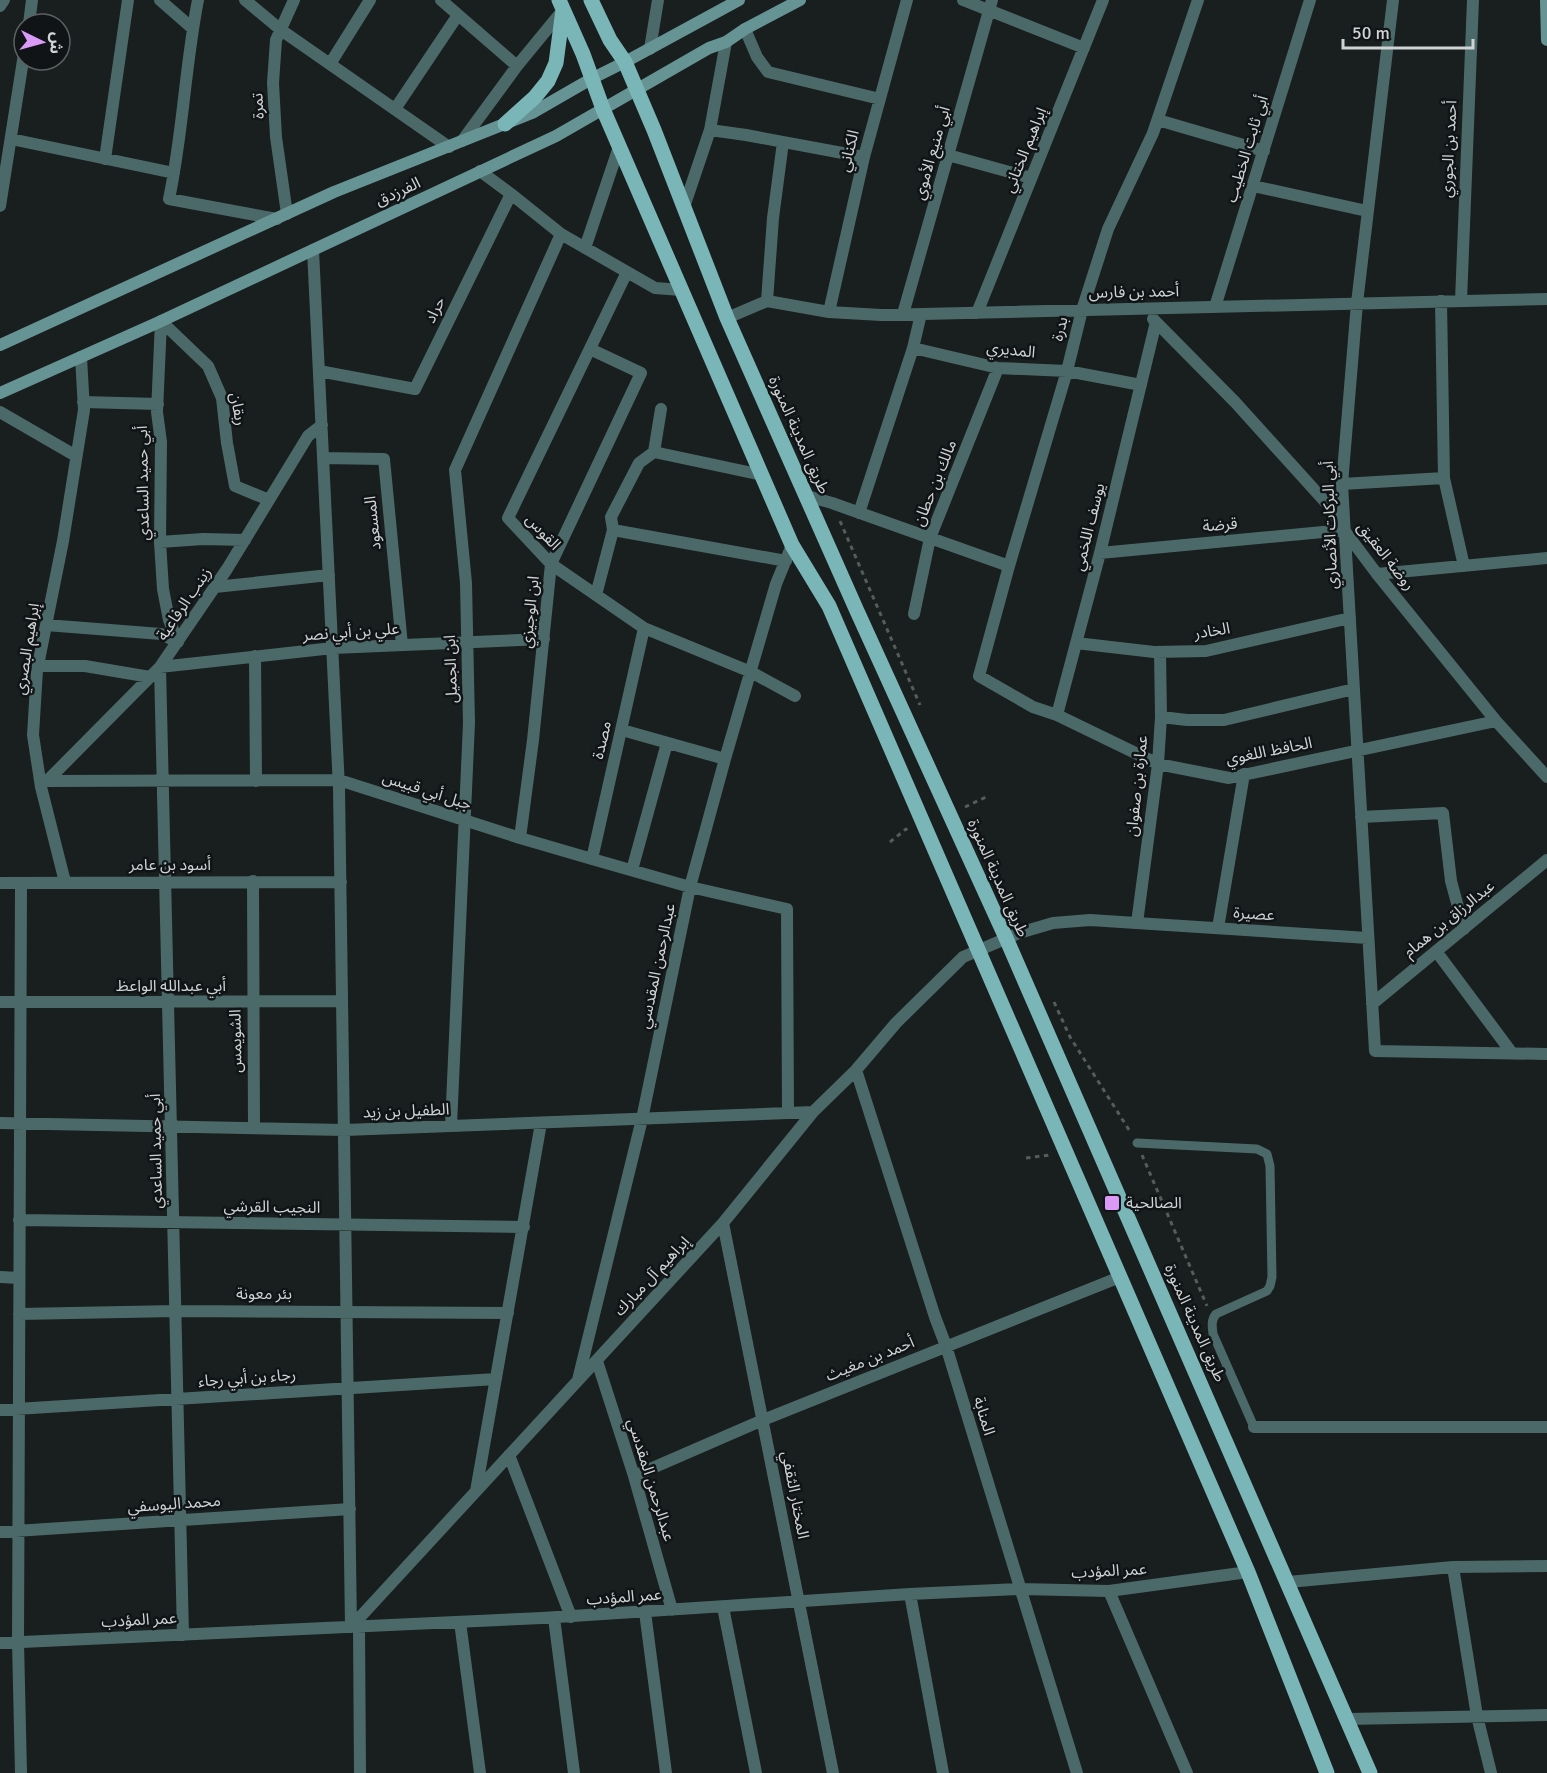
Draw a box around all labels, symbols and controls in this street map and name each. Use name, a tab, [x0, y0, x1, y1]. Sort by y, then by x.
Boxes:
north arrow	[12, 12, 72, 72]
scale bar	[1343, 12, 1474, 50]
text: 50 m	[1352, 22, 1390, 44]
text: ش	[45, 31, 67, 55]
street label: تمرة	[247, 92, 269, 120]
street label: أبي ثابت الخطيب	[1221, 93, 1274, 206]
street label: أحمد بن الجوري	[1436, 100, 1463, 198]
street label: أبي منيع الأموي	[909, 104, 957, 203]
street label: إبراهيم الختاني	[999, 104, 1053, 196]
street label: الكناني	[834, 128, 865, 174]
street label: الفرزدق	[372, 173, 424, 211]
street label: أحمد بن فارس	[1089, 281, 1179, 303]
street label: حراد	[420, 294, 450, 326]
street label: بدرة	[1047, 315, 1073, 343]
street label: المديري	[985, 337, 1036, 364]
street label: طريق المدينة المنورة	[764, 373, 834, 497]
street label: ربقان	[225, 391, 251, 427]
street label: أبي حميد الساعدي	[132, 425, 156, 541]
street label: مالك بن حطان	[909, 437, 961, 529]
street label: أبي البركات الأنصاري	[1318, 460, 1344, 590]
street label: يوسف اللخمي	[1068, 481, 1111, 573]
street label: المسعود	[360, 495, 386, 551]
street label: القوس	[521, 510, 565, 554]
street label: قرضة	[1202, 514, 1238, 536]
street label: روضة العقيق	[1353, 518, 1419, 594]
street label: زينب الرفاعية	[152, 564, 216, 644]
street label: ابن الوجيزي	[516, 575, 545, 649]
street label: إبراهيم البصري	[10, 601, 46, 697]
street label: الخادر	[1192, 618, 1232, 644]
street label: علي بن أبي نصر	[301, 619, 400, 647]
street label: ابن الجميل	[440, 634, 462, 704]
street label: مصدة	[588, 719, 616, 761]
street label: الحافظ اللغوي	[1224, 733, 1314, 771]
street label: عمارة بن صفوان	[1122, 735, 1152, 837]
street label: جبل أبي قبيس	[379, 767, 474, 816]
street label: طريق المدينة المنورة	[963, 816, 1033, 940]
street label: أسود بن عامر	[128, 855, 211, 875]
street label: عبدالرزاق بن همام	[1399, 876, 1500, 964]
street label: عبدالرحمن المقدسي	[634, 902, 682, 1031]
street label: عصيرة	[1233, 903, 1275, 925]
street label: أبي عبدالله الواعظ	[116, 976, 226, 998]
street label: الشويمس	[225, 1009, 247, 1073]
street label: أبي حميد الساعدي	[145, 1093, 169, 1209]
street label: الطفيل بن زيد	[362, 1099, 450, 1123]
place label: الصالحية	[1126, 1193, 1182, 1213]
marker: الصالحية	[1103, 1194, 1121, 1212]
street label: النجيب القرشي	[223, 1196, 321, 1220]
street label: إبراهيم آل مبارك	[610, 1231, 696, 1321]
street label: طريق المدينة المنورة	[1160, 1261, 1230, 1385]
street label: بئر معونة	[236, 1284, 292, 1304]
street label: أحمد بن مغيث	[823, 1332, 917, 1386]
street label: رجاء بن أبي رجاء	[197, 1365, 297, 1393]
street label: المنابة	[969, 1394, 999, 1438]
street label: عبدالرحمن المقدسي	[621, 1416, 679, 1544]
street label: المختار الثقفي	[775, 1449, 813, 1541]
street label: محمد اليوسفي	[127, 1491, 222, 1519]
street label: عمر المؤدب	[1071, 1559, 1147, 1583]
street label: عمر المؤدب	[586, 1584, 662, 1610]
street label: عمر المؤدب	[101, 1608, 177, 1632]

